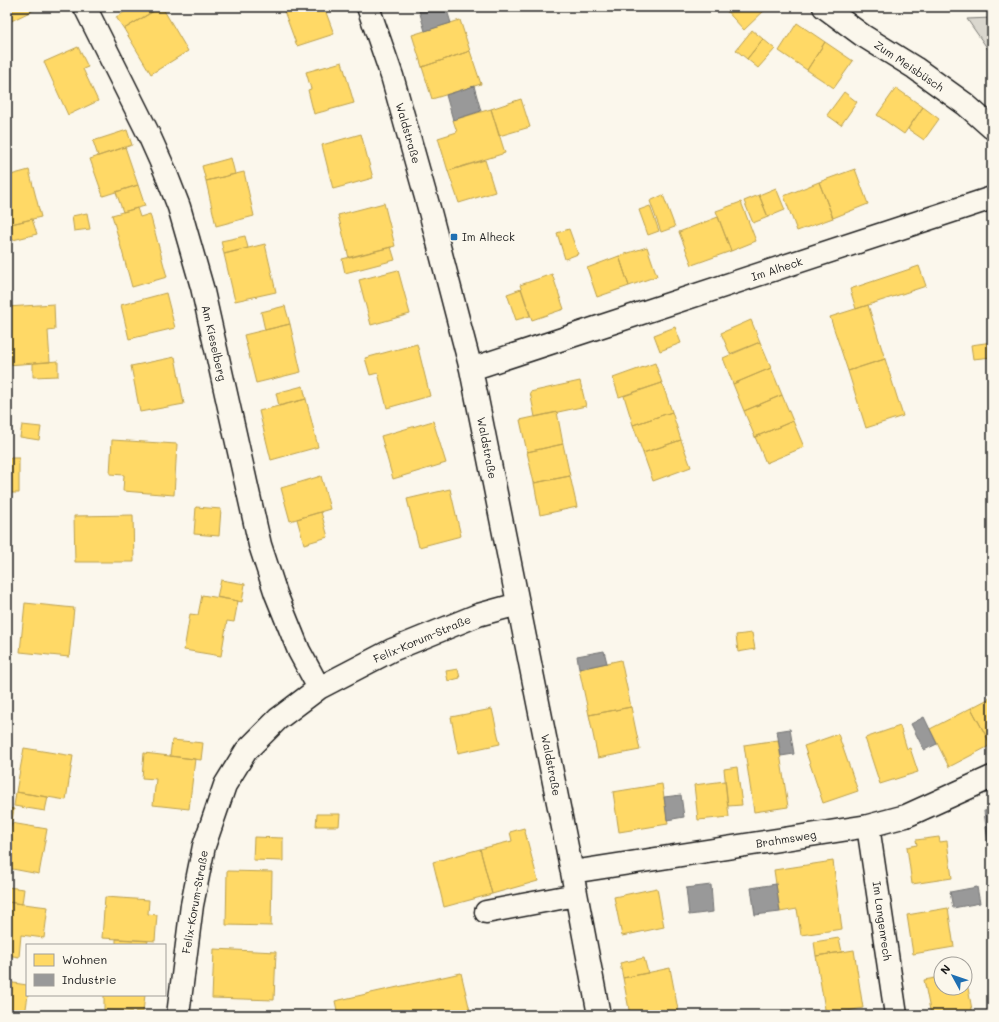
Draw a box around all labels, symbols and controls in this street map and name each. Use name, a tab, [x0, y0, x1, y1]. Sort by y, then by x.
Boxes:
street label: Zum Meisbüsch	[871, 37, 947, 94]
street label: Waldstraße	[393, 101, 424, 165]
place label: Im Alheck	[462, 229, 515, 244]
marker: Im Alheck	[449, 232, 459, 242]
street label: Im Alheck	[749, 253, 804, 284]
street label: Am Kieselberg	[198, 303, 230, 382]
street label: Waldstraße	[474, 416, 501, 480]
street label: Felix-Korum-Straße	[371, 611, 473, 666]
street label: Waldstraße	[538, 733, 565, 797]
street label: Brahmsweg	[755, 826, 817, 851]
street label: Felix-Korum-Straße	[178, 849, 211, 955]
street label: Im Langenrech	[869, 880, 895, 962]
legend	[26, 944, 166, 996]
text: Wohnen	[62, 951, 107, 967]
north arrow	[933, 956, 973, 996]
text: N	[937, 961, 953, 977]
text: Industrie	[62, 971, 116, 987]

